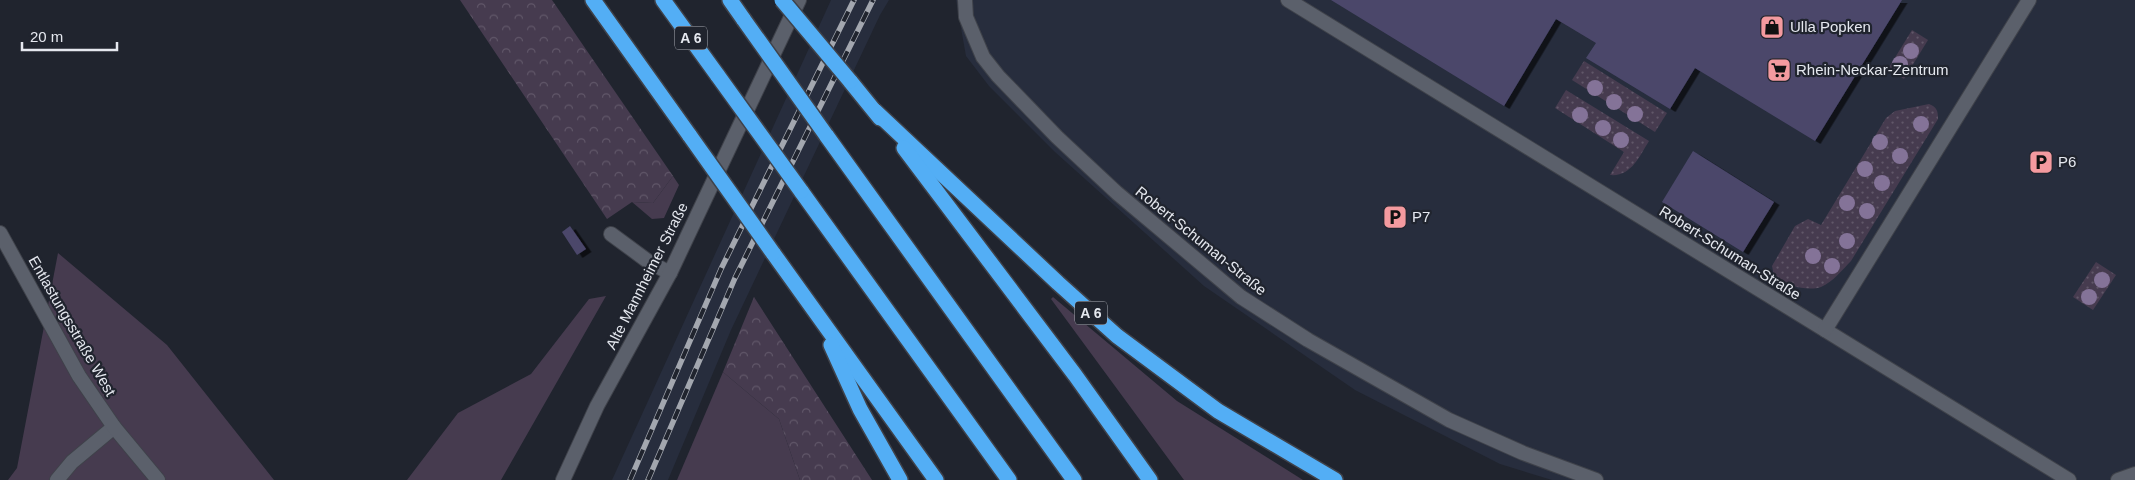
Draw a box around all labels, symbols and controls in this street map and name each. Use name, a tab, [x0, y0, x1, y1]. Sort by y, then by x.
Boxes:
shop icon: Ulla Popken	[1759, 14, 1785, 40]
place label: Ulla Popken	[1790, 18, 1871, 35]
scale bar	[22, 20, 118, 52]
road number: A 6	[675, 26, 707, 49]
text: 20 m	[30, 28, 63, 45]
supermarket icon: Rhein-Neckar-Zentrum	[1766, 57, 1792, 83]
place label: Rhein-Neckar-Zentrum	[1796, 61, 1949, 78]
parking icon: P6	[2028, 149, 2054, 175]
place label: P6	[2058, 153, 2076, 170]
street label: Robert-Schuman-Straße	[1132, 183, 1270, 299]
street label: Alte Mannheimer Straße	[602, 199, 691, 352]
street label: Robert-Schuman-Straße	[1656, 202, 1804, 303]
parking icon: P7	[1382, 204, 1408, 230]
place label: P7	[1412, 208, 1430, 225]
street label: Entlastungsstraße West	[25, 253, 120, 400]
road number: A 6	[1075, 302, 1107, 324]

